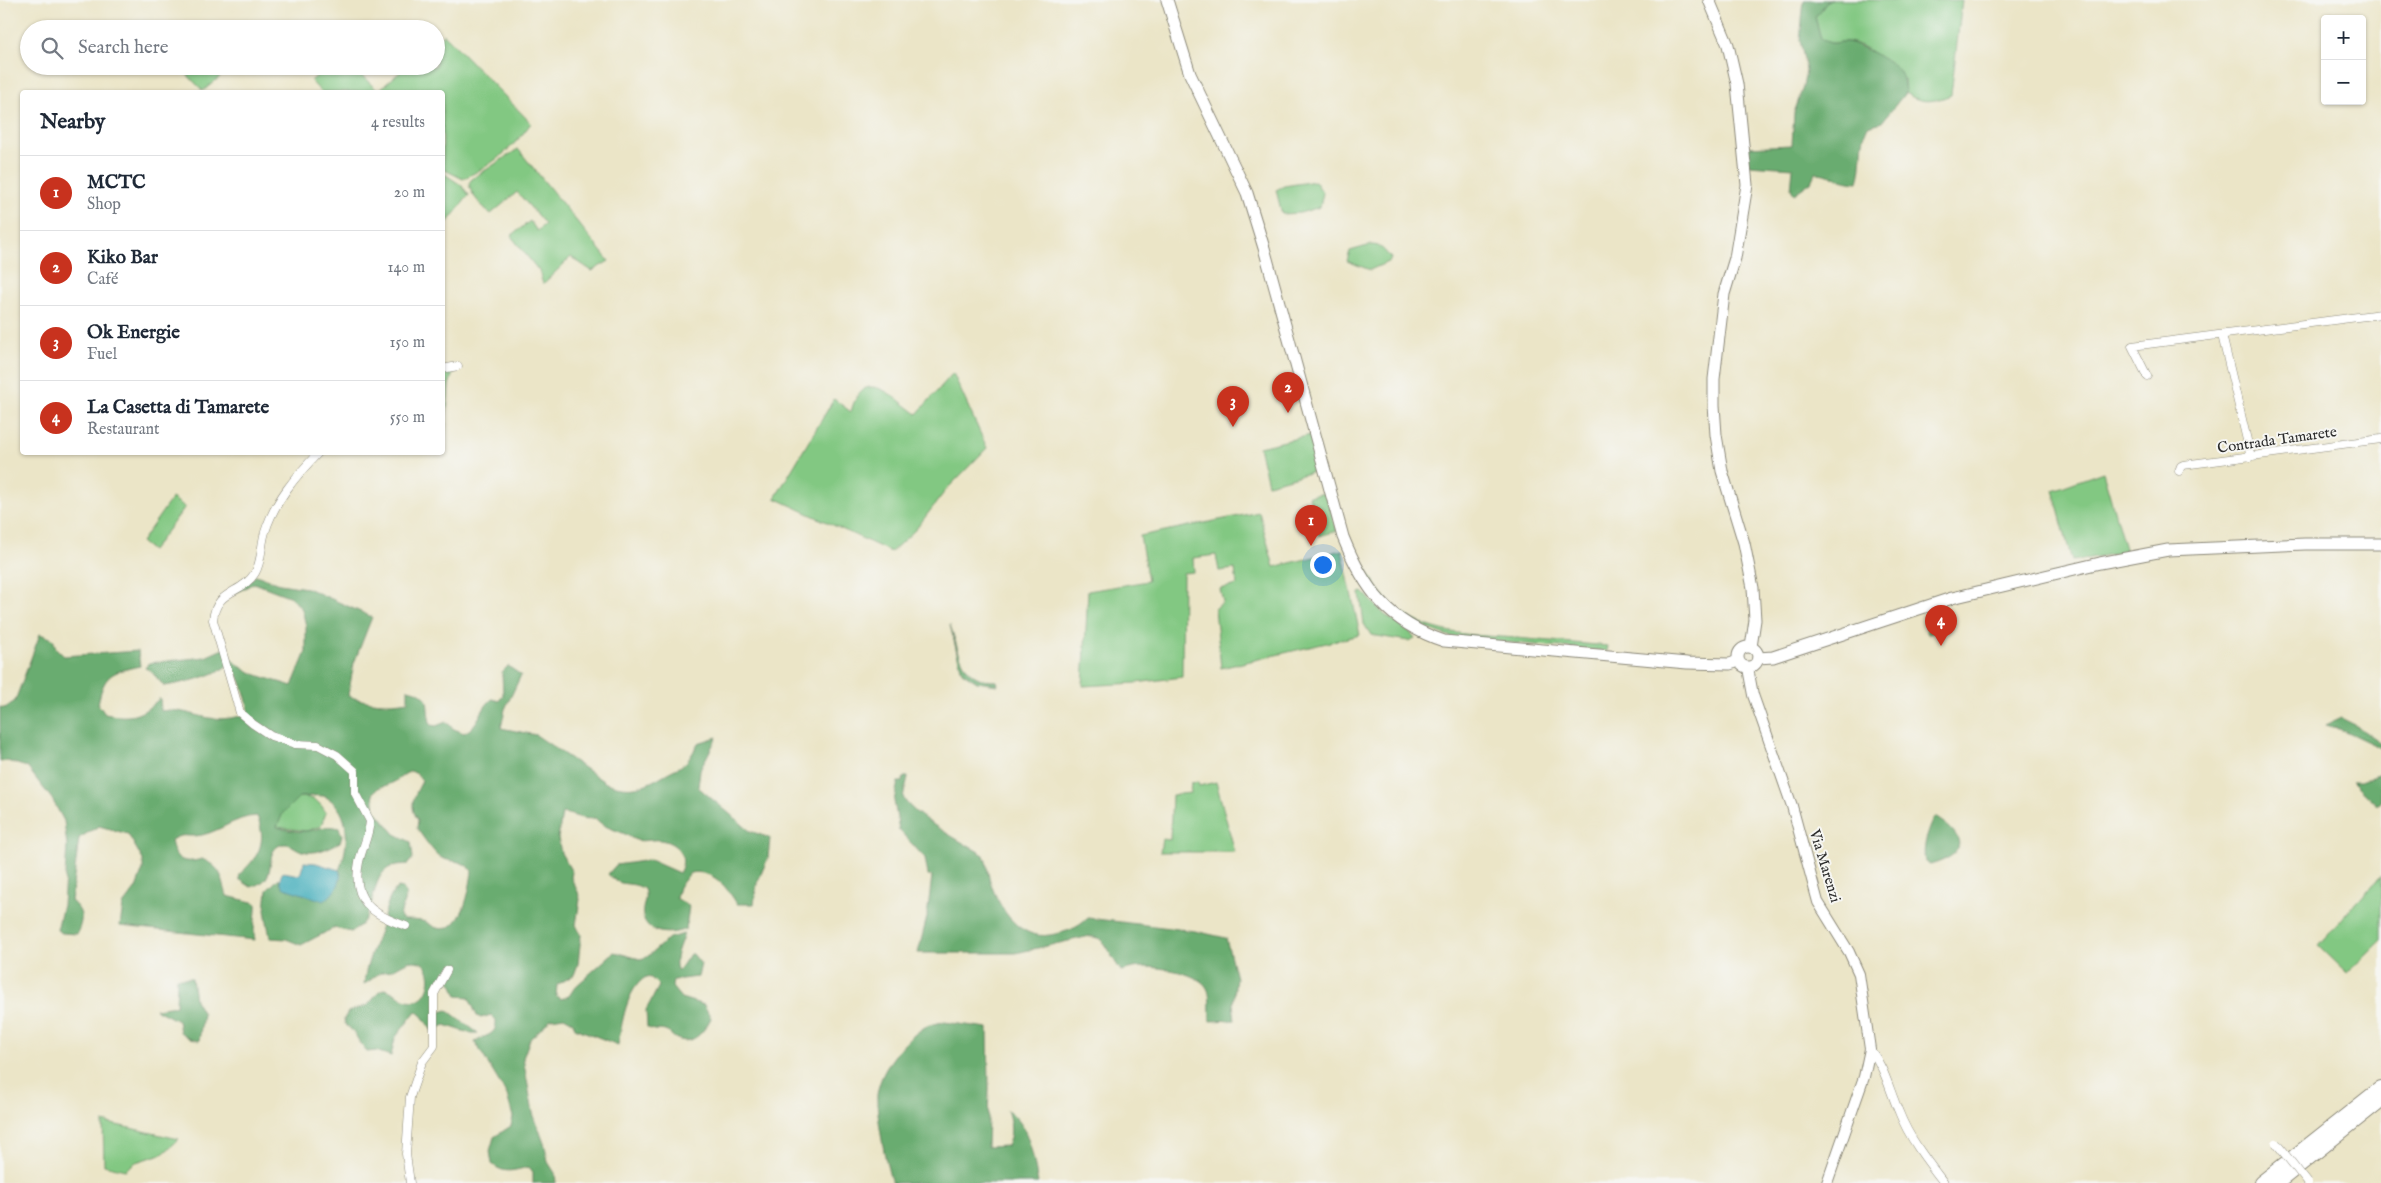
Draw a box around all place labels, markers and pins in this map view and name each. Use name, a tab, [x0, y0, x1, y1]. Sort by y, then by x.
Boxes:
pin: 2	[1272, 372, 1304, 413]
pin: 3	[1217, 386, 1249, 427]
pin: 1	[1295, 505, 1327, 546]
pin: 4	[1925, 605, 1957, 646]

